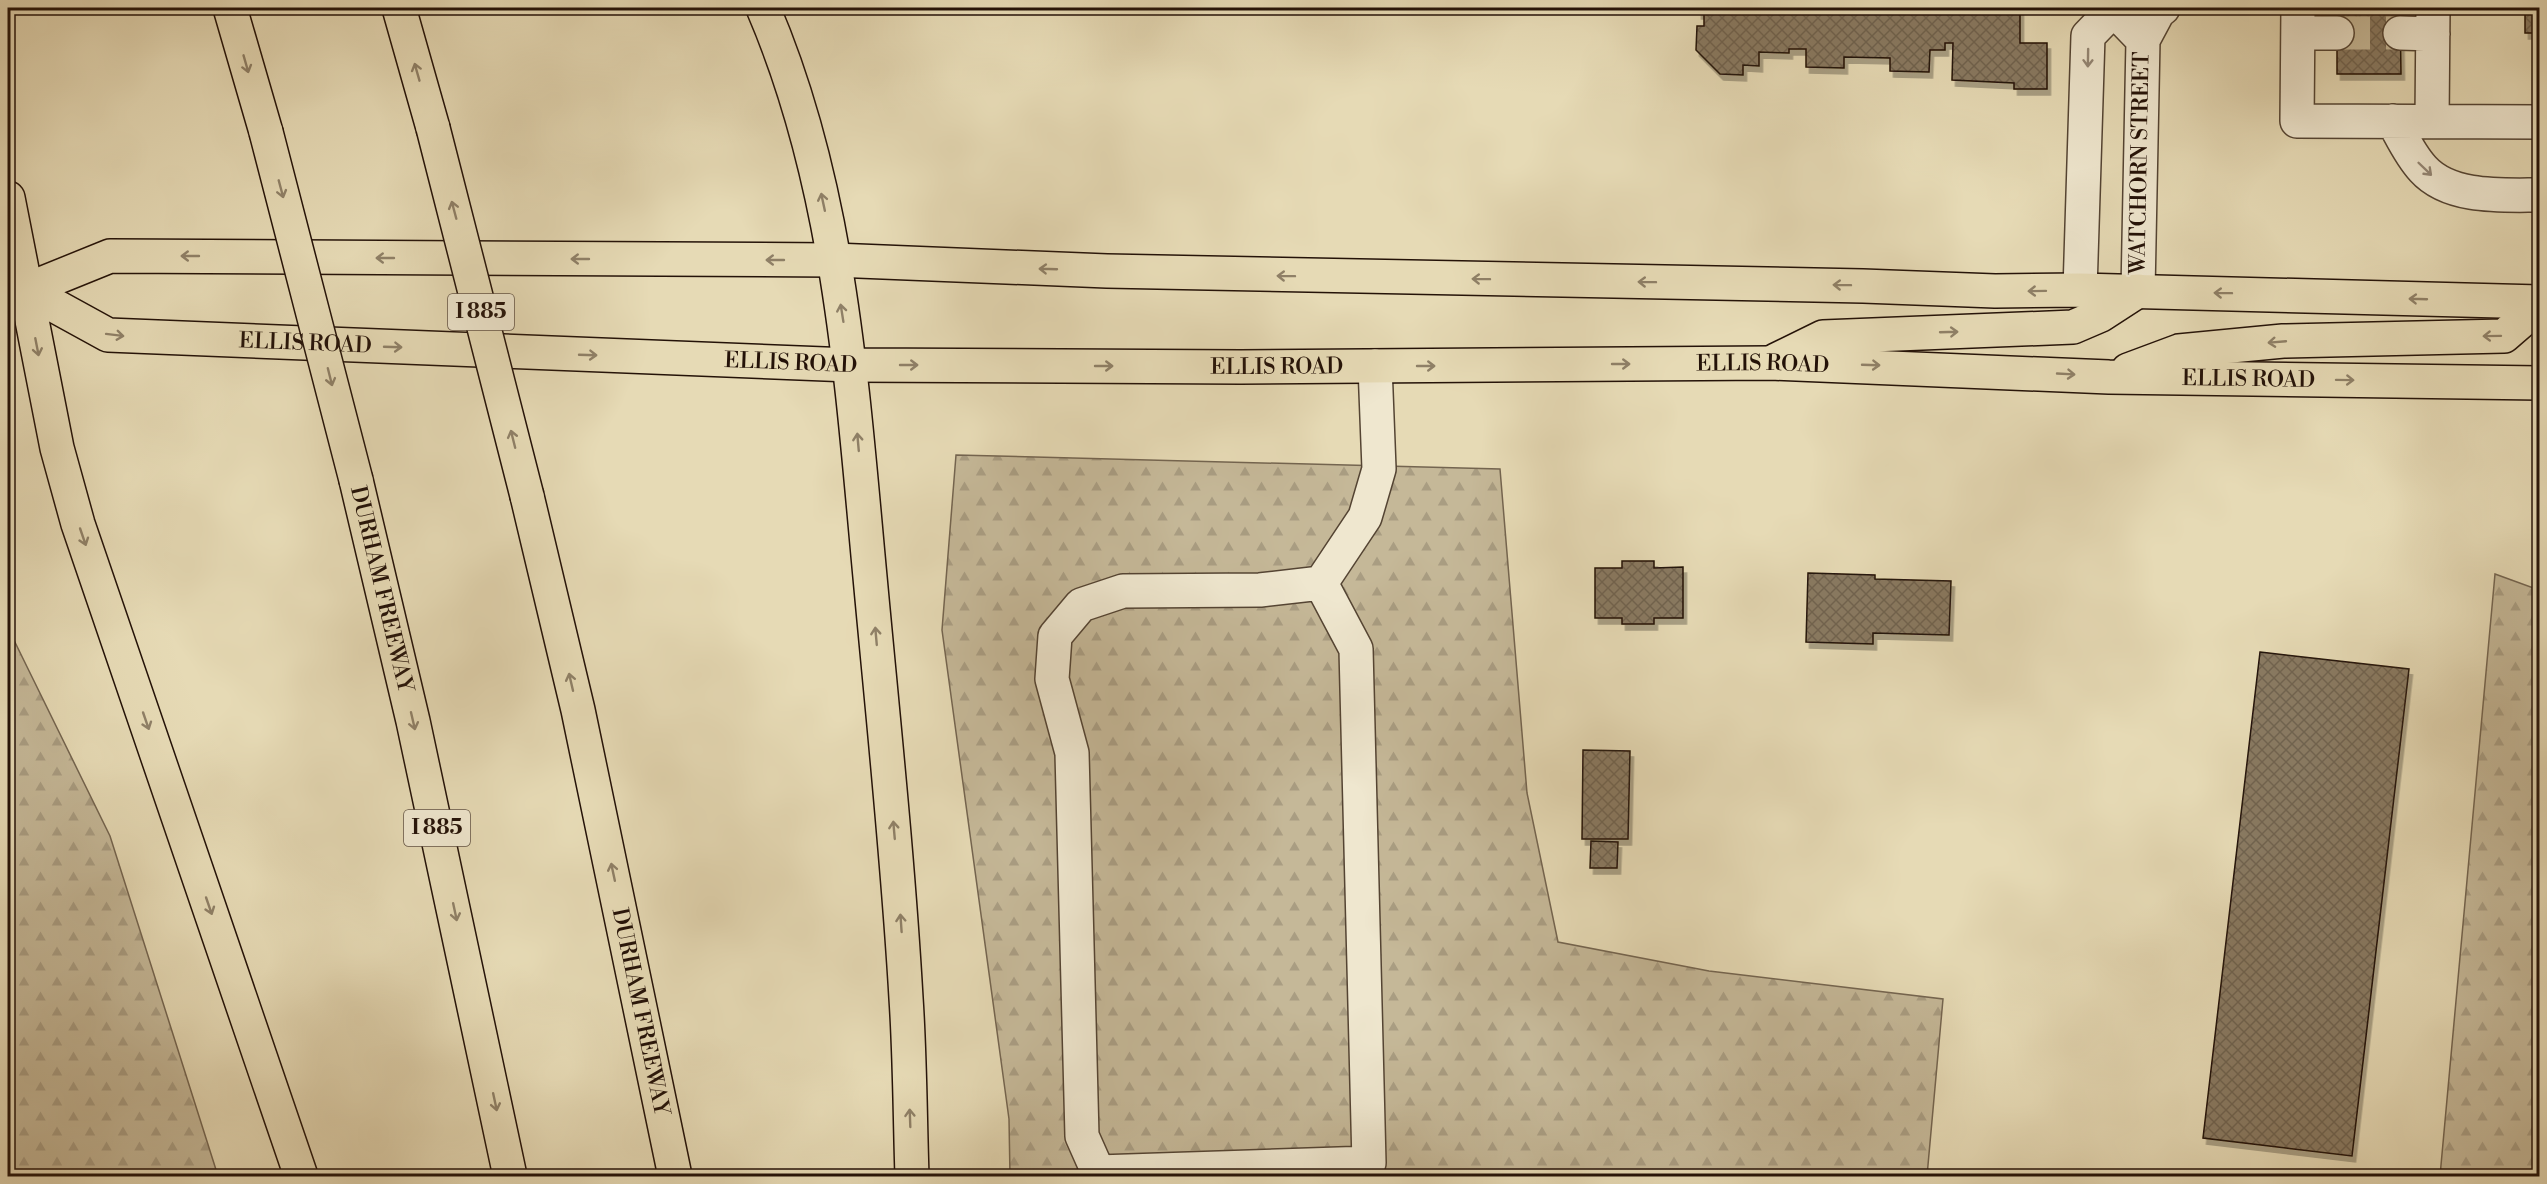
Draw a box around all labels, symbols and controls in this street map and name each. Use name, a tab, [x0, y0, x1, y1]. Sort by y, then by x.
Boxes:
one-way arrow	[2082, 47, 2094, 67]
street label: WATCHORN STREET	[2125, 51, 2155, 276]
one-way arrow	[241, 54, 252, 73]
one-way arrow	[411, 62, 422, 81]
one-way arrow	[2417, 162, 2432, 177]
one-way arrow	[275, 179, 287, 198]
one-way arrow	[817, 193, 828, 213]
one-way arrow	[448, 200, 459, 219]
one-way arrow	[181, 250, 201, 262]
one-way arrow	[376, 252, 396, 264]
one-way arrow	[571, 254, 591, 265]
one-way arrow	[766, 255, 786, 266]
one-way arrow	[1039, 263, 1059, 275]
one-way arrow	[1276, 270, 1296, 281]
one-way arrow	[1471, 273, 1491, 285]
one-way arrow	[1638, 276, 1658, 288]
one-way arrow	[1833, 279, 1853, 291]
one-way arrow	[2028, 285, 2048, 296]
one-way arrow	[2214, 288, 2234, 299]
one-way arrow	[2409, 293, 2429, 304]
road number: I 885	[448, 294, 514, 330]
one-way arrow	[836, 303, 847, 323]
one-way arrow	[1938, 326, 1958, 337]
street label: ELLIS ROAD	[238, 327, 372, 359]
one-way arrow	[104, 330, 124, 341]
one-way arrow	[2483, 331, 2503, 342]
one-way arrow	[32, 337, 43, 357]
one-way arrow	[2267, 337, 2287, 348]
one-way arrow	[383, 341, 403, 352]
street label: ELLIS ROAD	[724, 346, 858, 379]
one-way arrow	[578, 349, 598, 360]
street label: ELLIS ROAD	[1696, 349, 1830, 379]
street label: ELLIS ROAD	[1210, 353, 1344, 381]
one-way arrow	[1610, 358, 1630, 370]
one-way arrow	[898, 359, 918, 371]
one-way arrow	[1093, 360, 1113, 372]
one-way arrow	[1415, 360, 1435, 371]
one-way arrow	[1861, 360, 1881, 371]
street label: ELLIS ROAD	[2182, 365, 2315, 393]
one-way arrow	[324, 368, 336, 387]
one-way arrow	[2055, 369, 2075, 380]
one-way arrow	[2334, 374, 2354, 386]
one-way arrow	[506, 430, 518, 449]
one-way arrow	[852, 432, 863, 452]
street label: DURHAM FREEWAY	[344, 483, 420, 696]
one-way arrow	[78, 527, 89, 546]
one-way arrow	[870, 626, 881, 646]
one-way arrow	[565, 673, 576, 692]
one-way arrow	[141, 711, 152, 730]
one-way arrow	[408, 711, 419, 730]
road number: I 885	[404, 810, 470, 846]
one-way arrow	[888, 821, 899, 841]
one-way arrow	[607, 863, 618, 883]
one-way arrow	[204, 896, 215, 915]
one-way arrow	[450, 901, 461, 921]
street label: DURHAM FREEWAY	[606, 905, 676, 1119]
one-way arrow	[896, 914, 907, 934]
one-way arrow	[490, 1092, 501, 1112]
one-way arrow	[904, 1109, 916, 1129]

